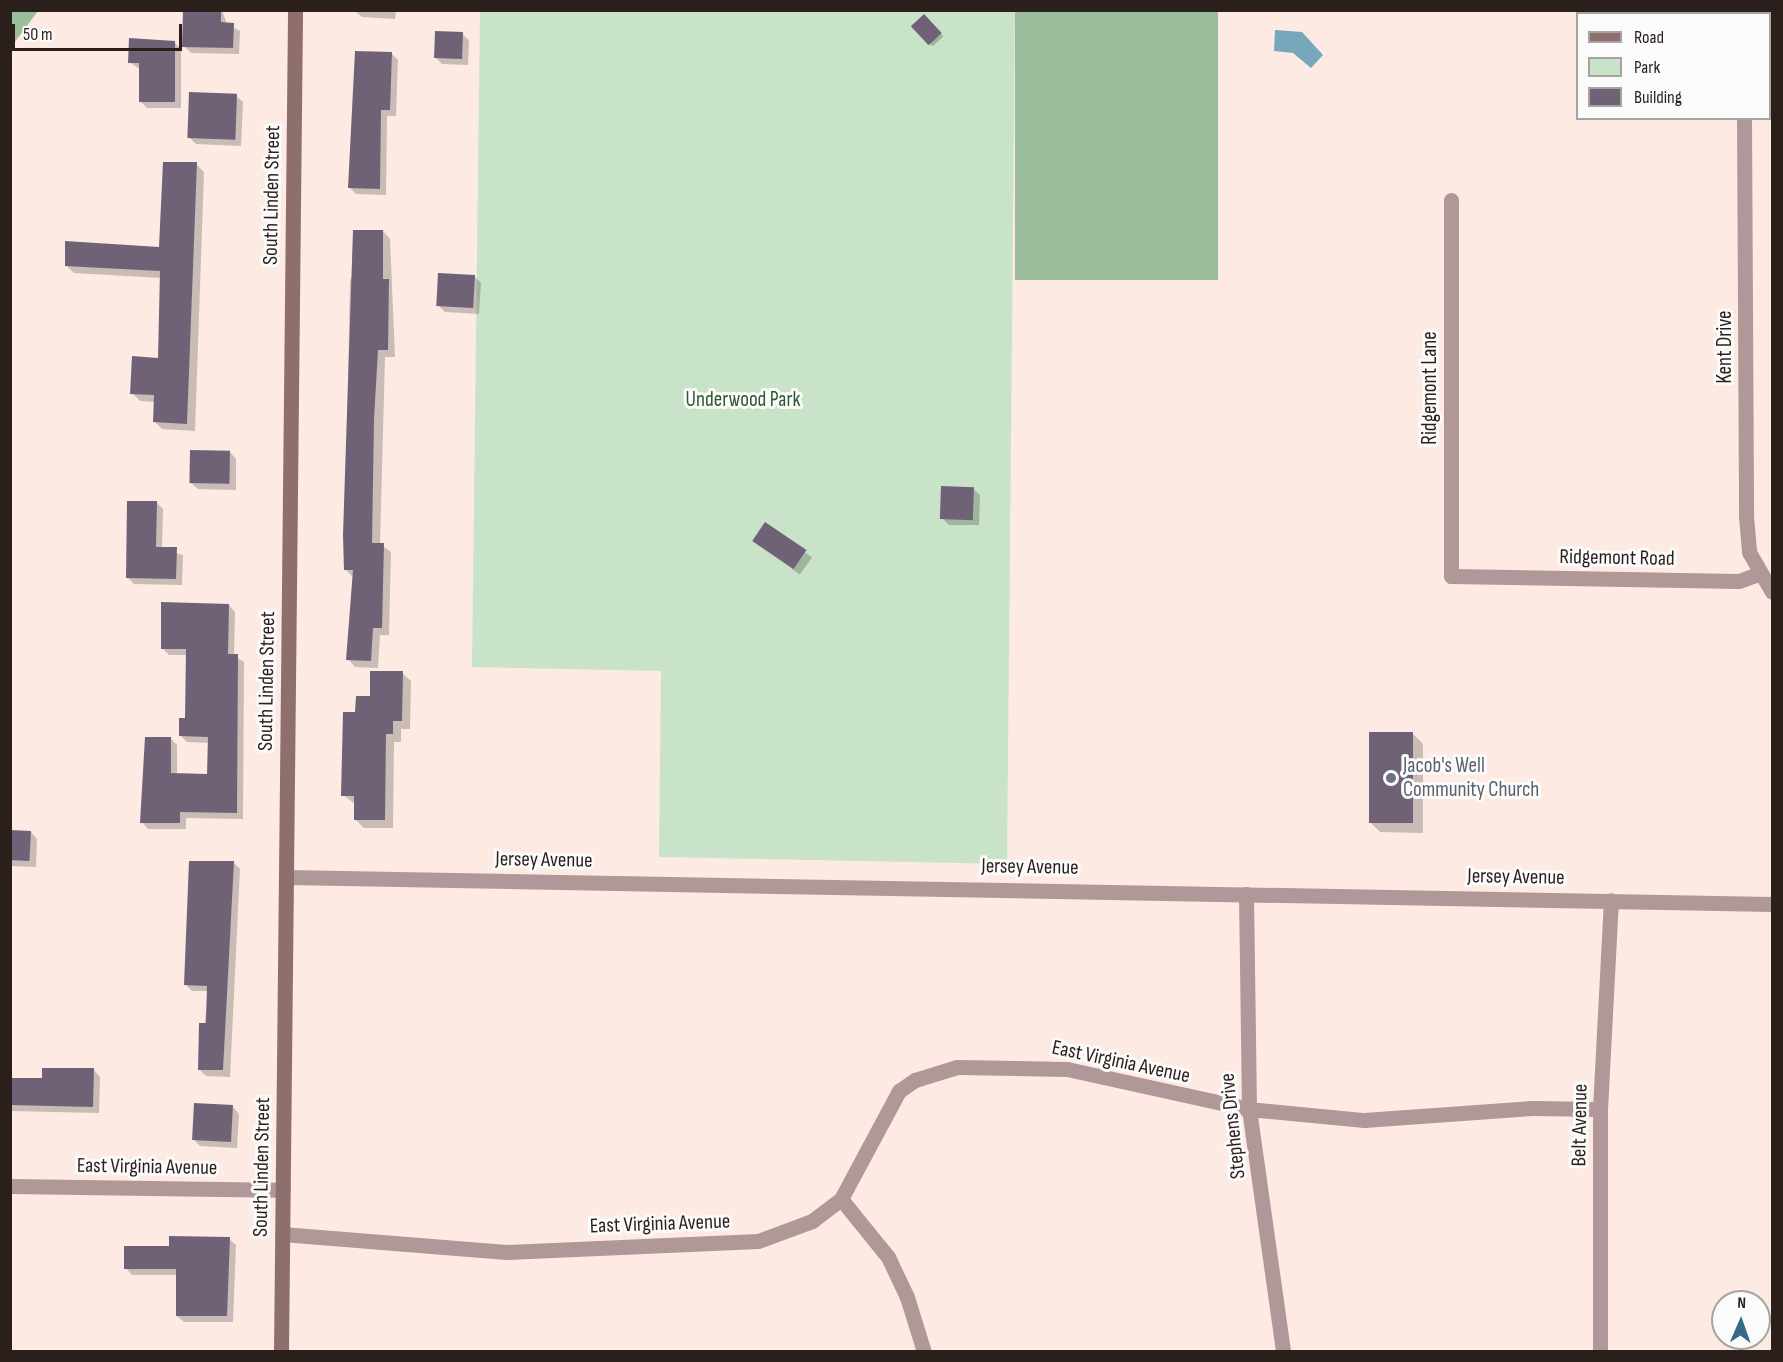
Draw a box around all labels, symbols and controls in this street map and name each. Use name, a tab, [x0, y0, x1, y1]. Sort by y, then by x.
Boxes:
scale bar	[15, 12, 184, 50]
legend	[1576, 12, 1771, 120]
text: 50 m	[23, 24, 53, 45]
text: Road	[1634, 27, 1664, 48]
text: Park	[1634, 57, 1660, 78]
text: Building	[1634, 87, 1682, 108]
street label: South Linden Street	[258, 125, 286, 265]
street label: Kent Drive	[1712, 310, 1738, 384]
street label: Ridgemont Lane	[1417, 331, 1443, 445]
park label: Underwood Park	[686, 387, 800, 413]
street label: Ridgemont Road	[1559, 544, 1675, 572]
street label: South Linden Street	[253, 611, 281, 751]
place label: Jacob's Well Community Church	[1403, 753, 1539, 803]
marker: Jacob's Well Community Church	[1384, 771, 1398, 785]
street label: Jersey Avenue	[495, 847, 593, 873]
street label: Jersey Avenue	[981, 854, 1079, 880]
street label: Jersey Avenue	[1467, 864, 1565, 890]
street label: East Virginia Avenue	[1050, 1035, 1192, 1089]
street label: Stephens Drive	[1215, 1072, 1251, 1180]
street label: Belt Avenue	[1567, 1083, 1593, 1167]
street label: South Linden Street	[248, 1097, 276, 1237]
street label: East Virginia Avenue	[77, 1153, 217, 1181]
street label: East Virginia Avenue	[589, 1209, 731, 1239]
north arrow	[1711, 1290, 1771, 1350]
text: N	[1737, 1294, 1746, 1313]

